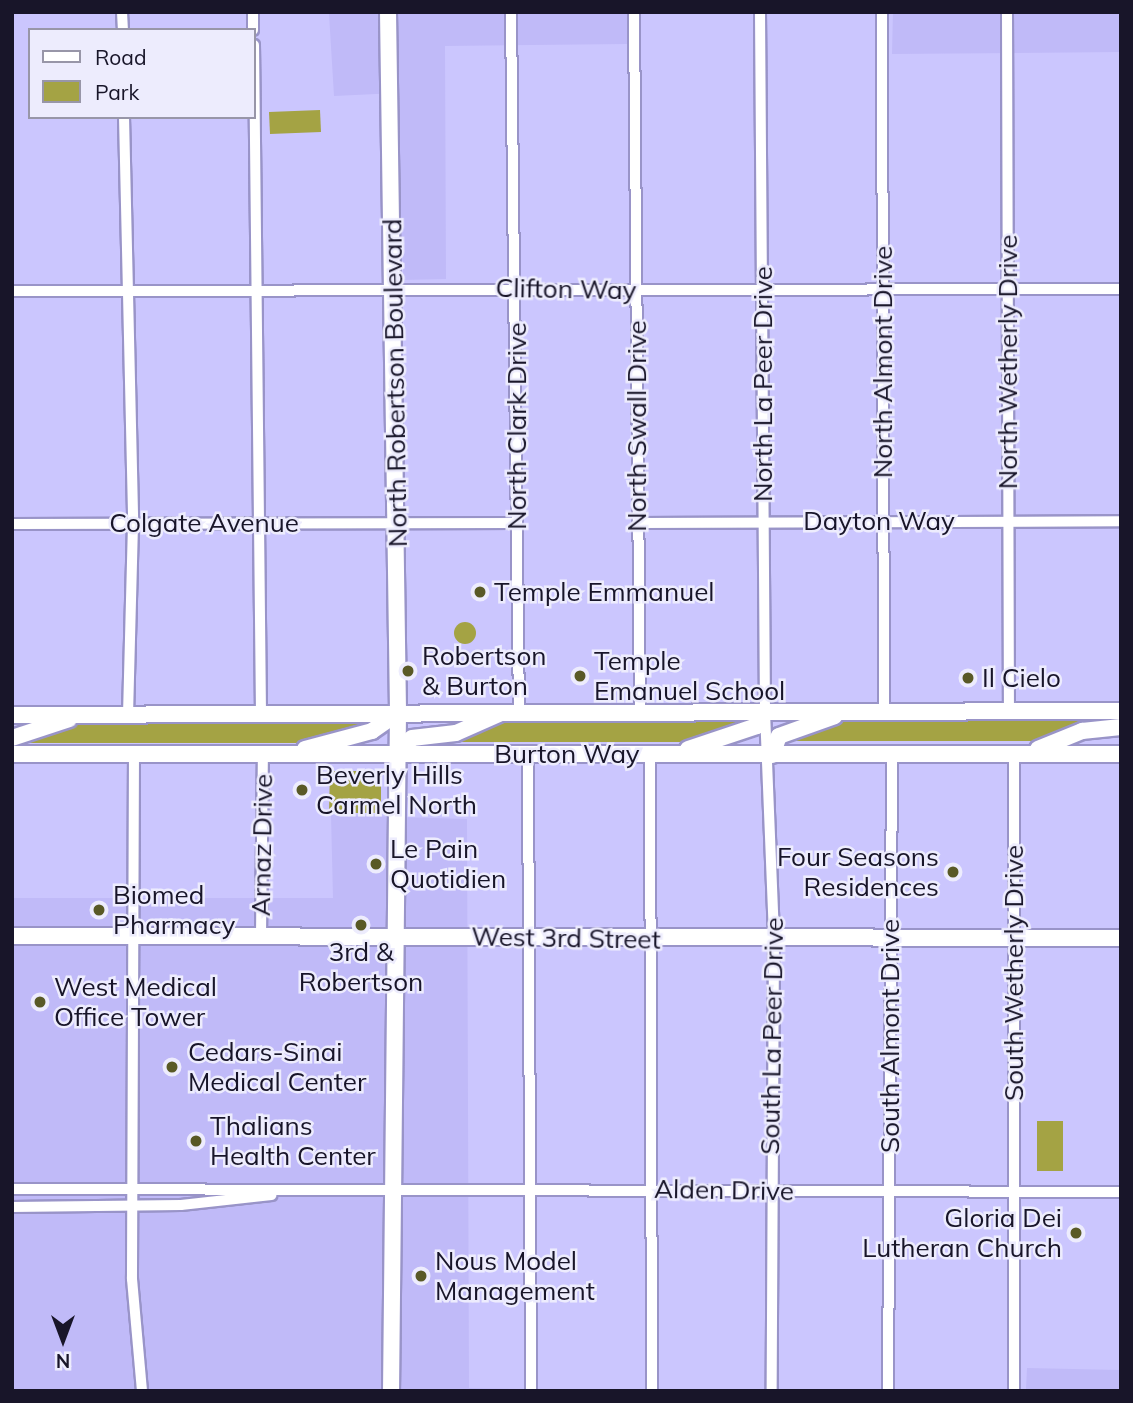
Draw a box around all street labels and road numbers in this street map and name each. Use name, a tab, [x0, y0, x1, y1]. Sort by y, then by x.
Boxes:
street label: North Robertson Boulevard	[377, 219, 413, 547]
street label: North Wetherly Drive	[992, 235, 1024, 489]
street label: North Almont Drive	[867, 246, 899, 478]
street label: North La Peer Drive	[747, 266, 779, 502]
street label: Clifton Way	[495, 272, 637, 306]
street label: North Swall Drive	[621, 320, 653, 532]
street label: North Clark Drive	[501, 322, 533, 530]
street label: Dayton Way	[803, 505, 955, 537]
street label: Colgate Avenue	[109, 507, 299, 539]
street label: Burton Way	[494, 738, 640, 770]
street label: Arnaz Drive	[245, 774, 279, 916]
street label: South Wetherly Drive	[998, 845, 1030, 1101]
street label: South La Peer Drive	[754, 917, 790, 1155]
street label: South Almont Drive	[874, 919, 906, 1153]
street label: West 3rd Street	[471, 921, 661, 955]
street label: Alden Drive	[654, 1173, 794, 1207]

